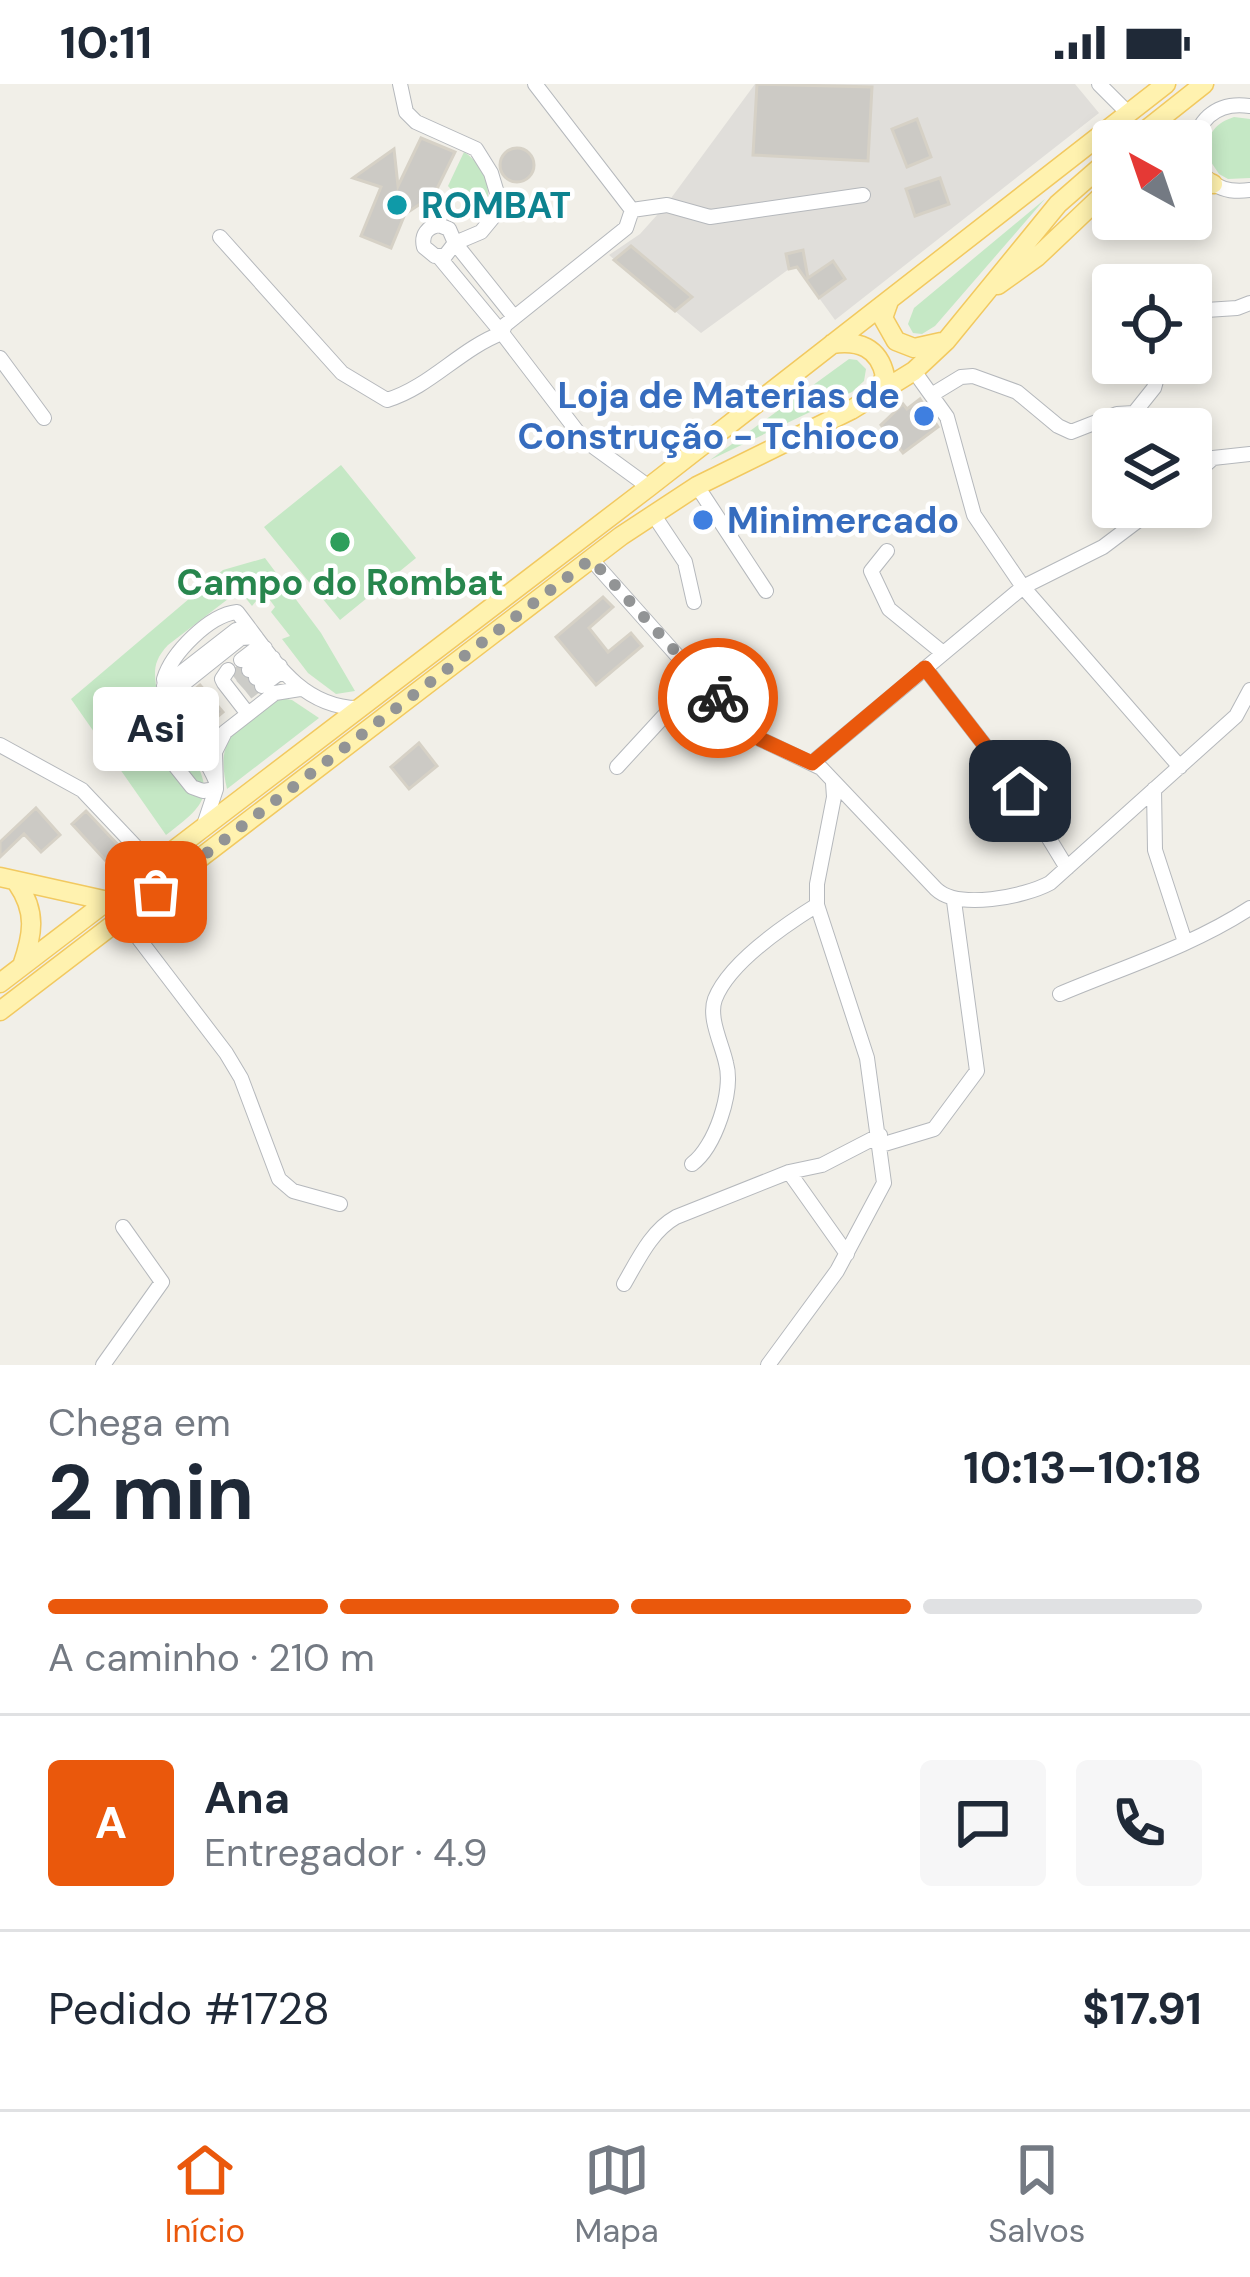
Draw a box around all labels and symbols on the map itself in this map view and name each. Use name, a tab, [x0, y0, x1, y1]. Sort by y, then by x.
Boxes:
north arrow	[1092, 120, 1212, 240]
place label: ROMBAT	[421, 182, 571, 229]
marker: ROMBAT	[384, 192, 410, 218]
place label: Loja de Materias de Construção - Tchioco	[518, 372, 900, 460]
marker: Loja de Materias de Construção - Tchioco	[911, 403, 937, 429]
place label: Minimercado	[727, 497, 959, 544]
marker: Minimercado	[690, 507, 716, 533]
marker: Campo do Rombat	[327, 529, 353, 555]
place label: Campo do Rombat	[176, 559, 504, 606]
courier	[658, 638, 778, 758]
callout: Asi	[93, 688, 219, 772]
pin	[969, 740, 1071, 842]
pin	[105, 841, 207, 943]

